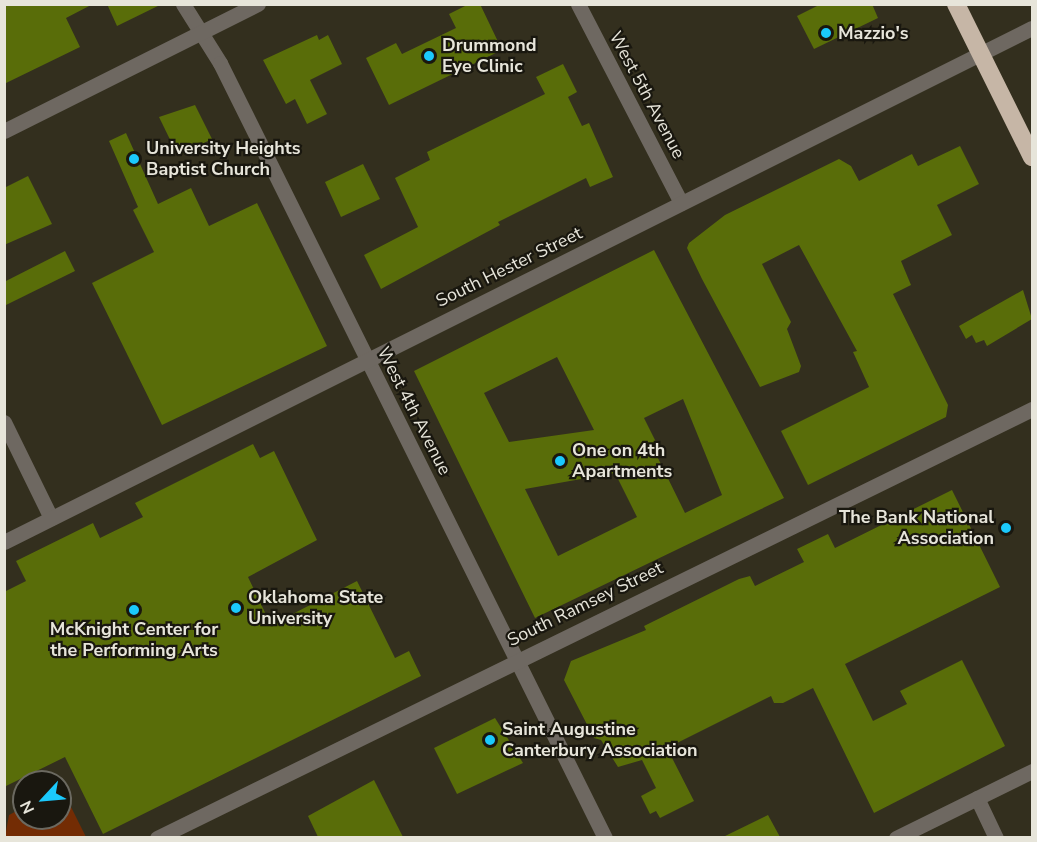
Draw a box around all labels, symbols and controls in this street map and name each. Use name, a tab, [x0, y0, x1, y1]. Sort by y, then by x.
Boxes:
place label: Mazzio's	[838, 22, 909, 44]
marker: Mazzio's	[819, 26, 833, 40]
street label: West 5th Avenue	[604, 28, 690, 162]
place label: Drummond Eye Clinic	[442, 35, 536, 78]
marker: Drummond Eye Clinic	[420, 47, 438, 65]
place label: University Heights Baptist Church	[146, 138, 301, 180]
marker: University Heights Baptist Church	[127, 152, 141, 166]
street label: South Hester Street	[432, 222, 586, 312]
street label: West 4th Avenue	[372, 343, 456, 479]
place label: One on 4th Apartments	[572, 440, 672, 482]
marker: One on 4th Apartments	[553, 454, 567, 468]
place label: The Bank National Association	[839, 507, 994, 550]
marker: The Bank National Association	[999, 521, 1013, 535]
street label: South Ramsey Street	[504, 557, 666, 651]
place label: Oklahoma State University	[248, 587, 383, 630]
marker: Oklahoma State University	[229, 601, 243, 615]
marker: McKnight Center for the Performing Arts	[127, 603, 141, 617]
place label: McKnight Center for the Performing Arts	[50, 619, 218, 662]
place label: Saint Augustine Canterbury Association	[502, 719, 698, 762]
marker: Saint Augustine Canterbury Association	[483, 733, 497, 747]
north arrow	[12, 770, 72, 830]
text: N	[15, 797, 40, 817]

